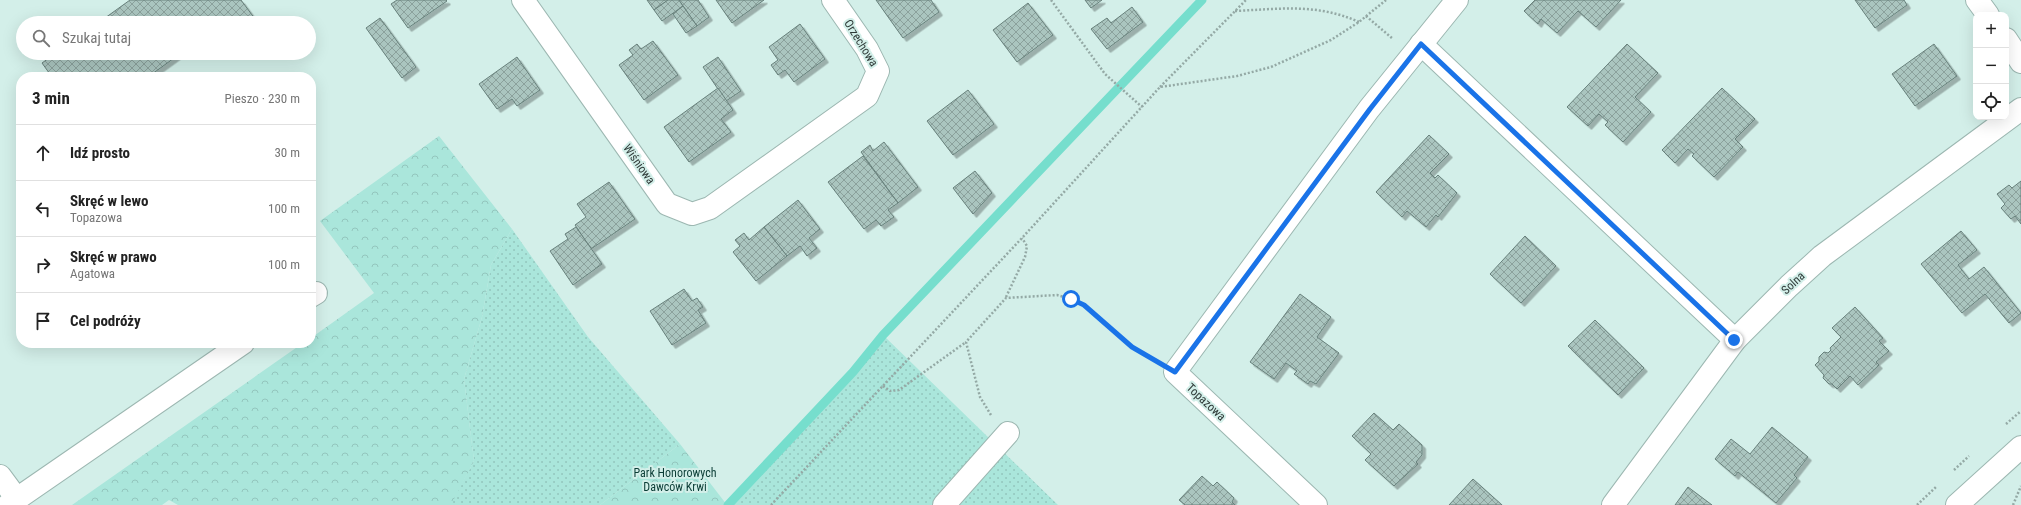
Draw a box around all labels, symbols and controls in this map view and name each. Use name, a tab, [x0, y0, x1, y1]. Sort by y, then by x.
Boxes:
map controls	[1973, 12, 2009, 120]
button: +	[1973, 12, 2009, 48]
search box	[16, 16, 316, 60]
street label: Orzechowa	[841, 17, 881, 69]
icon: search	[30, 27, 52, 49]
text: Szukaj tutaj	[62, 29, 131, 47]
button: −	[1973, 48, 2009, 84]
button: locate	[1973, 84, 2009, 120]
text: 3 min	[32, 88, 70, 108]
text: Pieszo · 230 m	[225, 91, 300, 106]
street label: Wiśniowa	[620, 141, 658, 187]
icon: ahead	[32, 142, 54, 164]
text: Idź prosto	[70, 144, 130, 162]
text: 30 m	[274, 145, 300, 160]
text: Skręć w lewo	[70, 192, 149, 210]
icon: left	[32, 198, 54, 220]
text: 100 m	[268, 201, 300, 216]
text: Topazowa	[70, 210, 122, 225]
text: Skręć w prawo	[70, 248, 157, 266]
icon: right	[32, 254, 54, 276]
text: 100 m	[268, 257, 300, 272]
text: Agatowa	[70, 266, 115, 281]
street label: Solna	[1779, 269, 1808, 297]
route start	[1062, 290, 1080, 308]
icon: arrive	[32, 310, 54, 332]
text: Cel podróży	[70, 312, 141, 330]
route end	[1725, 331, 1743, 349]
street label: Topazowa	[1184, 380, 1229, 424]
park label: Park Honorowych Dawców Krwi	[633, 466, 717, 494]

